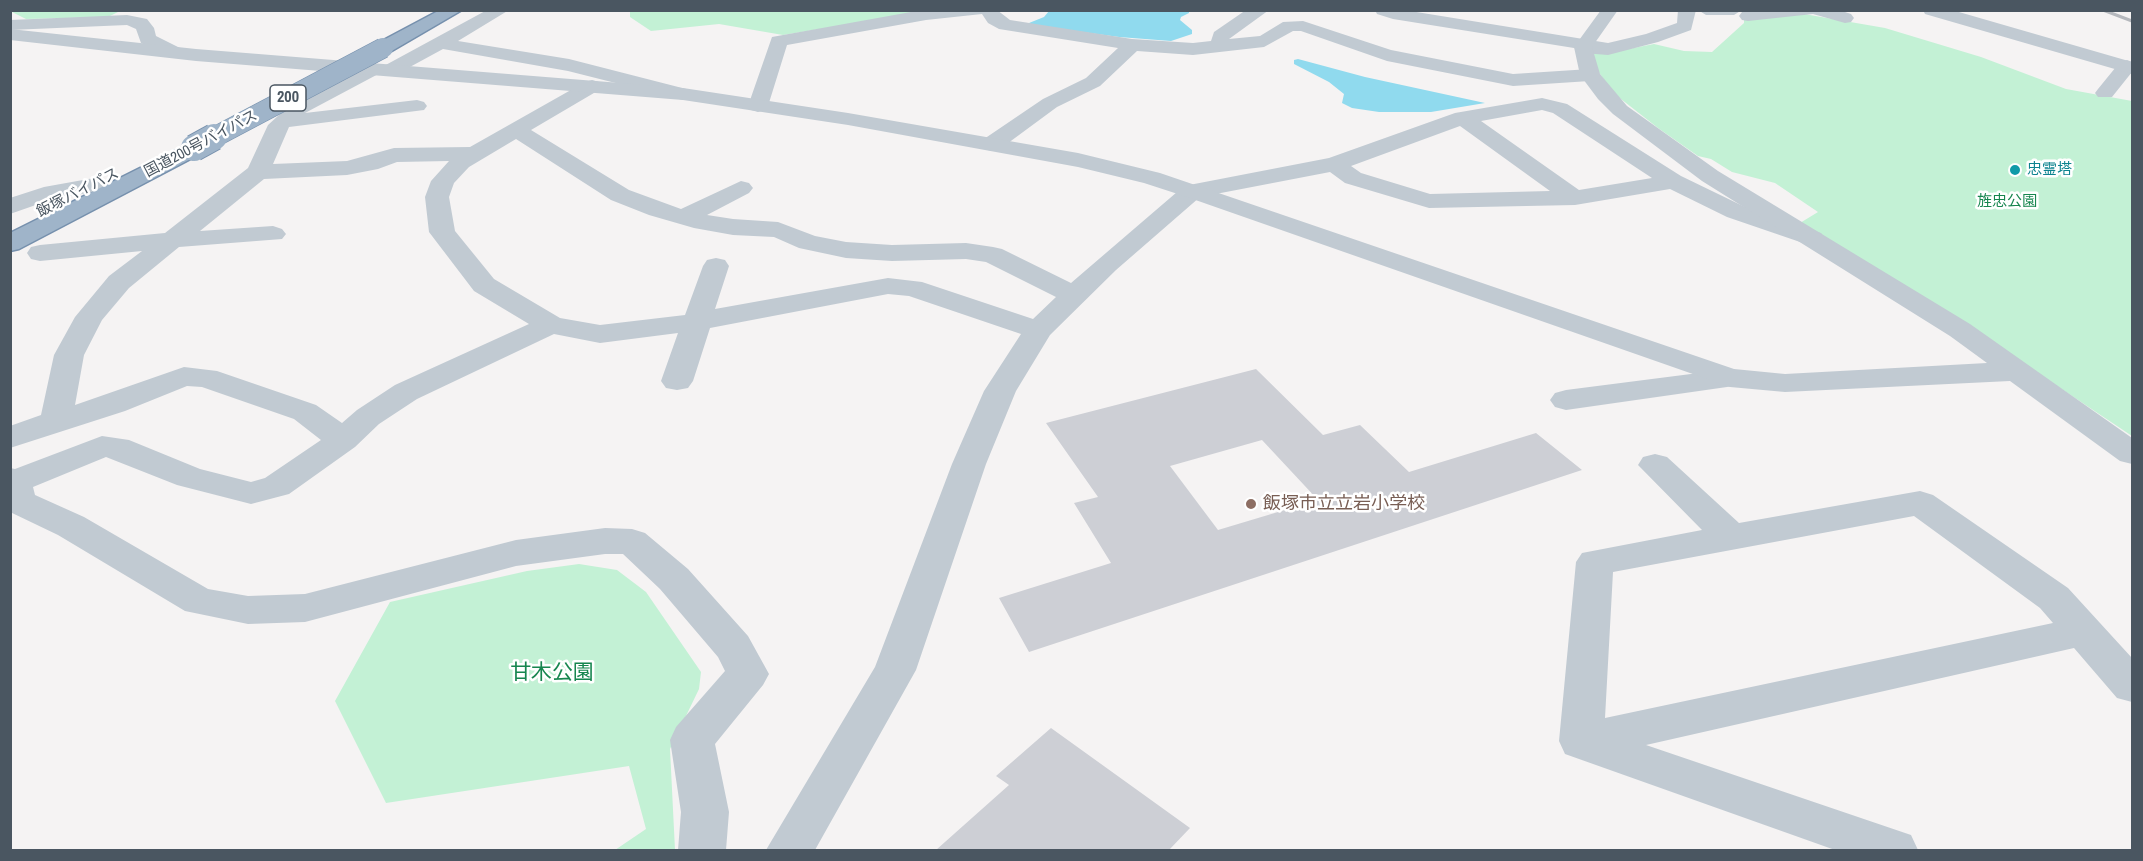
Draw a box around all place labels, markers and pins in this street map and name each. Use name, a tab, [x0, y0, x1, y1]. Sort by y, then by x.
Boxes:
place label: 忠霊塔	[2027, 161, 2072, 179]
marker: 忠霊塔	[2008, 163, 2022, 177]
place label: 飯塚市立立岩小学校	[1263, 493, 1425, 515]
marker: 飯塚市立立岩小学校	[1244, 497, 1258, 511]

